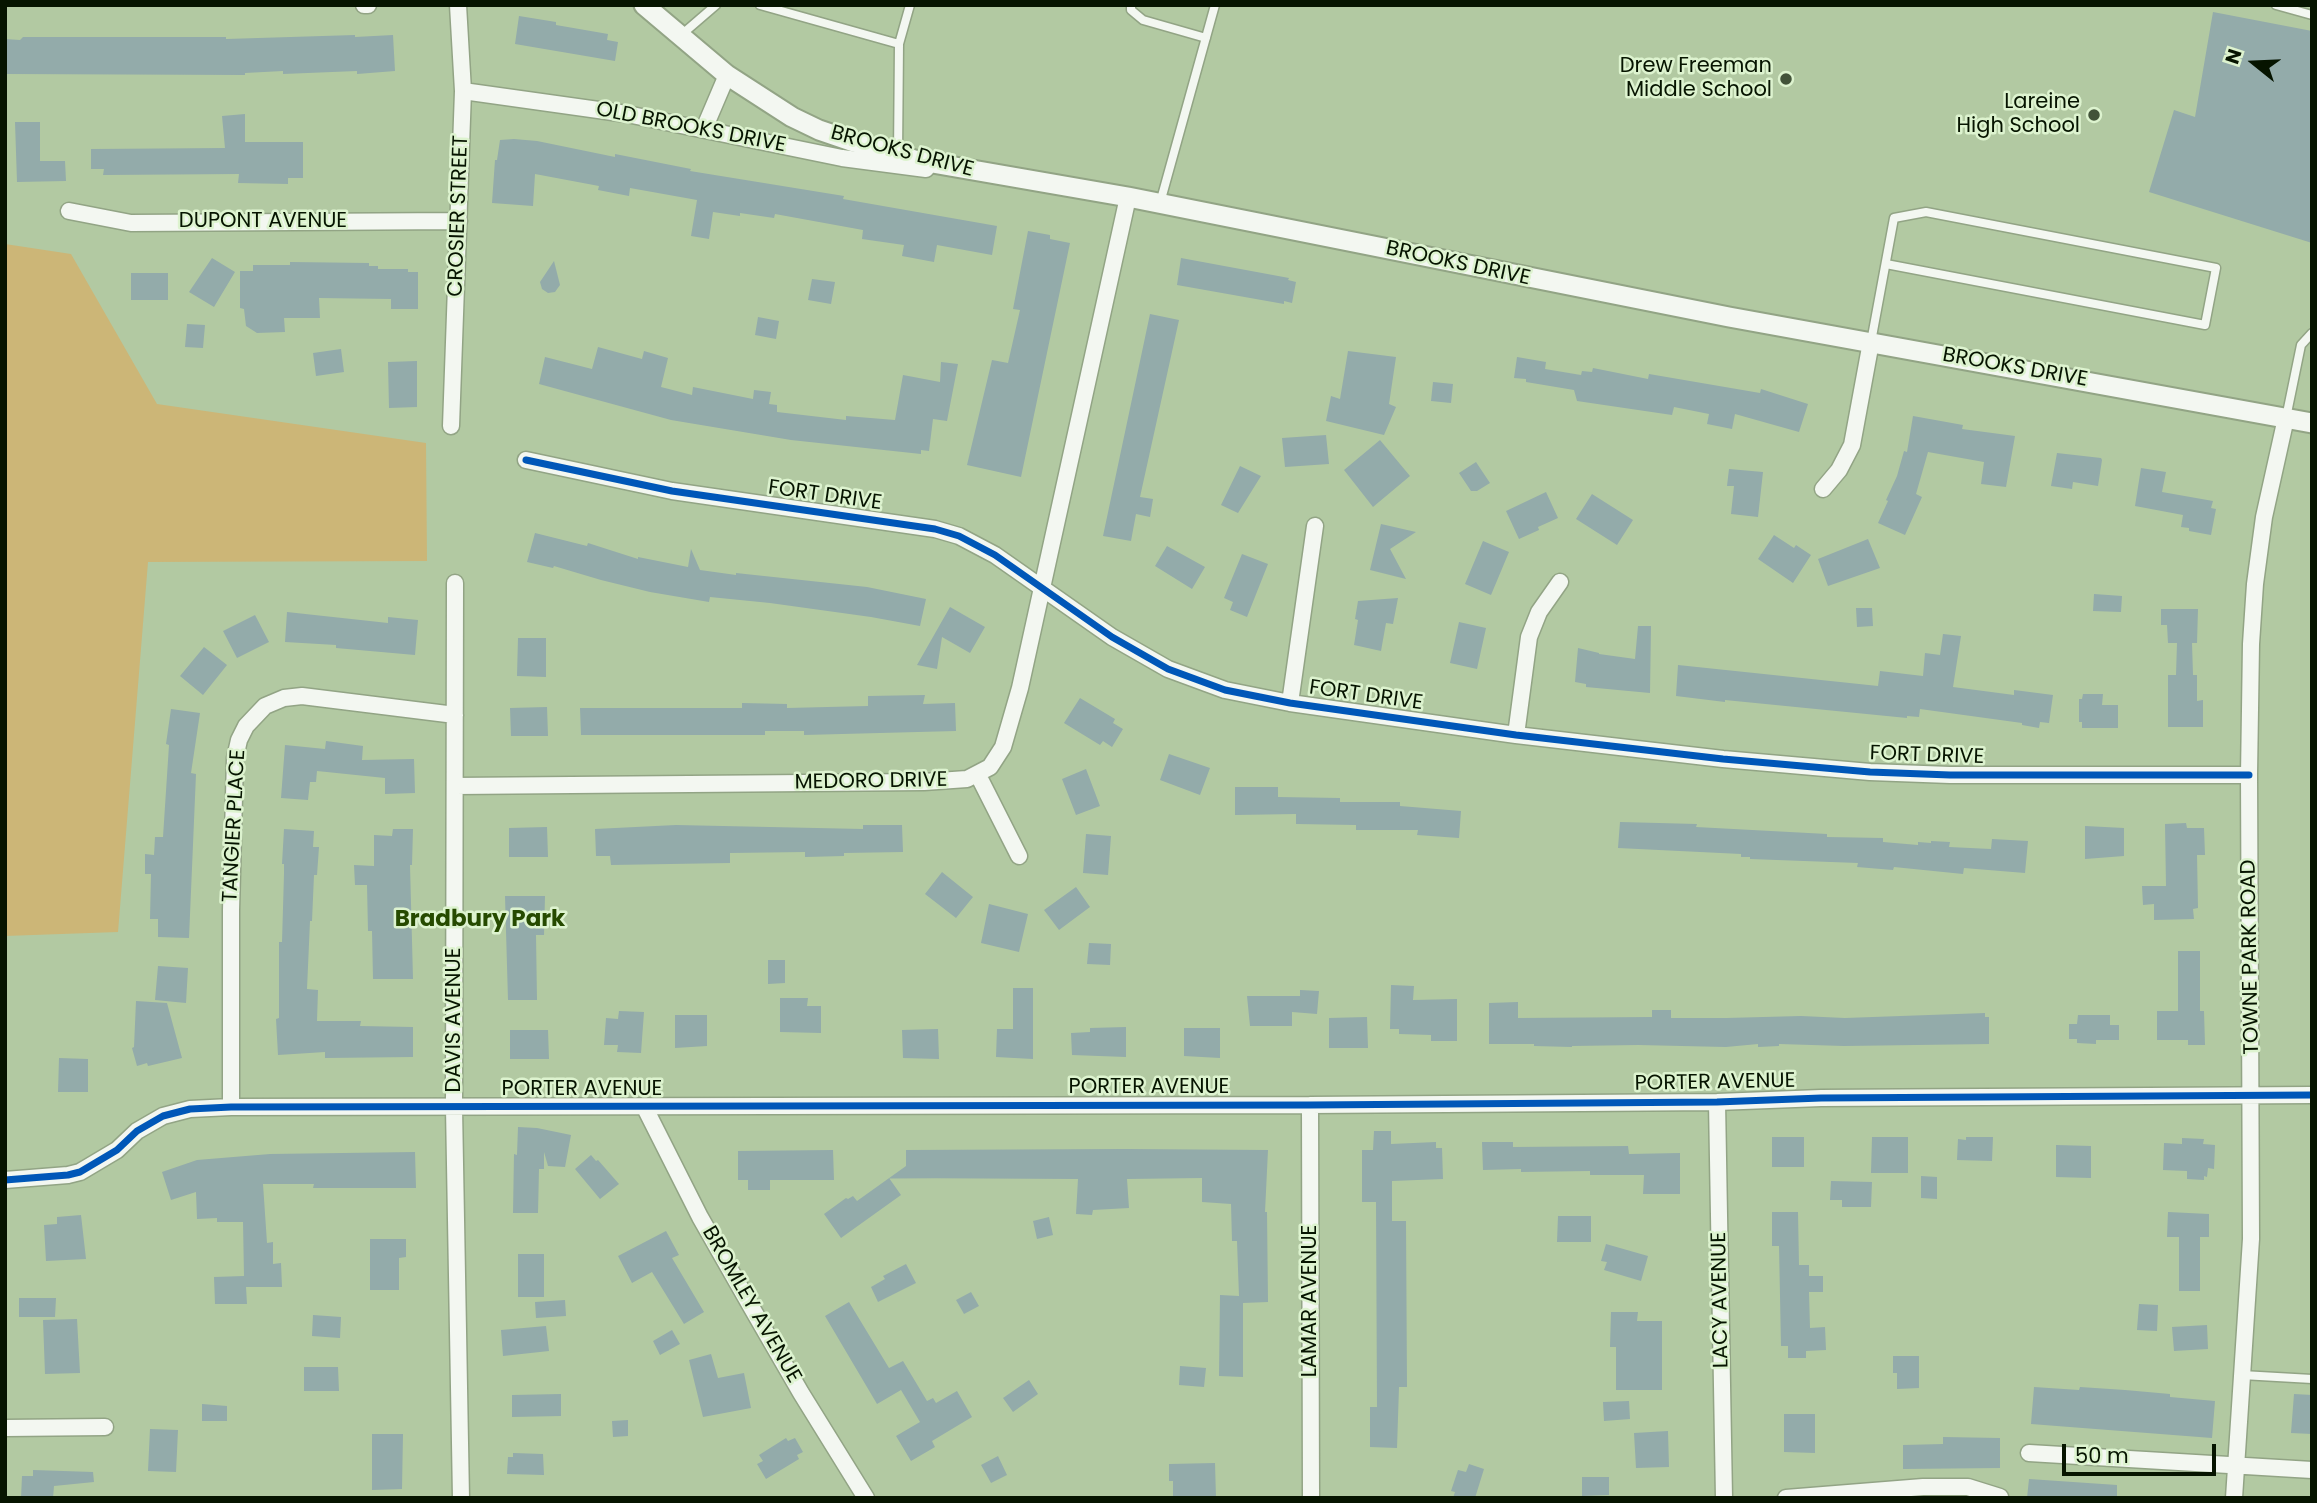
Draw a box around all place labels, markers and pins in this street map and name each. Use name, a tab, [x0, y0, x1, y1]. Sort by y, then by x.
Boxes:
place label: Drew Freeman Middle School	[1620, 54, 1772, 104]
marker: Drew Freeman Middle School	[1778, 71, 1794, 87]
place label: Lareine High School	[1956, 90, 2080, 140]
marker: Lareine High School	[2086, 107, 2102, 123]

